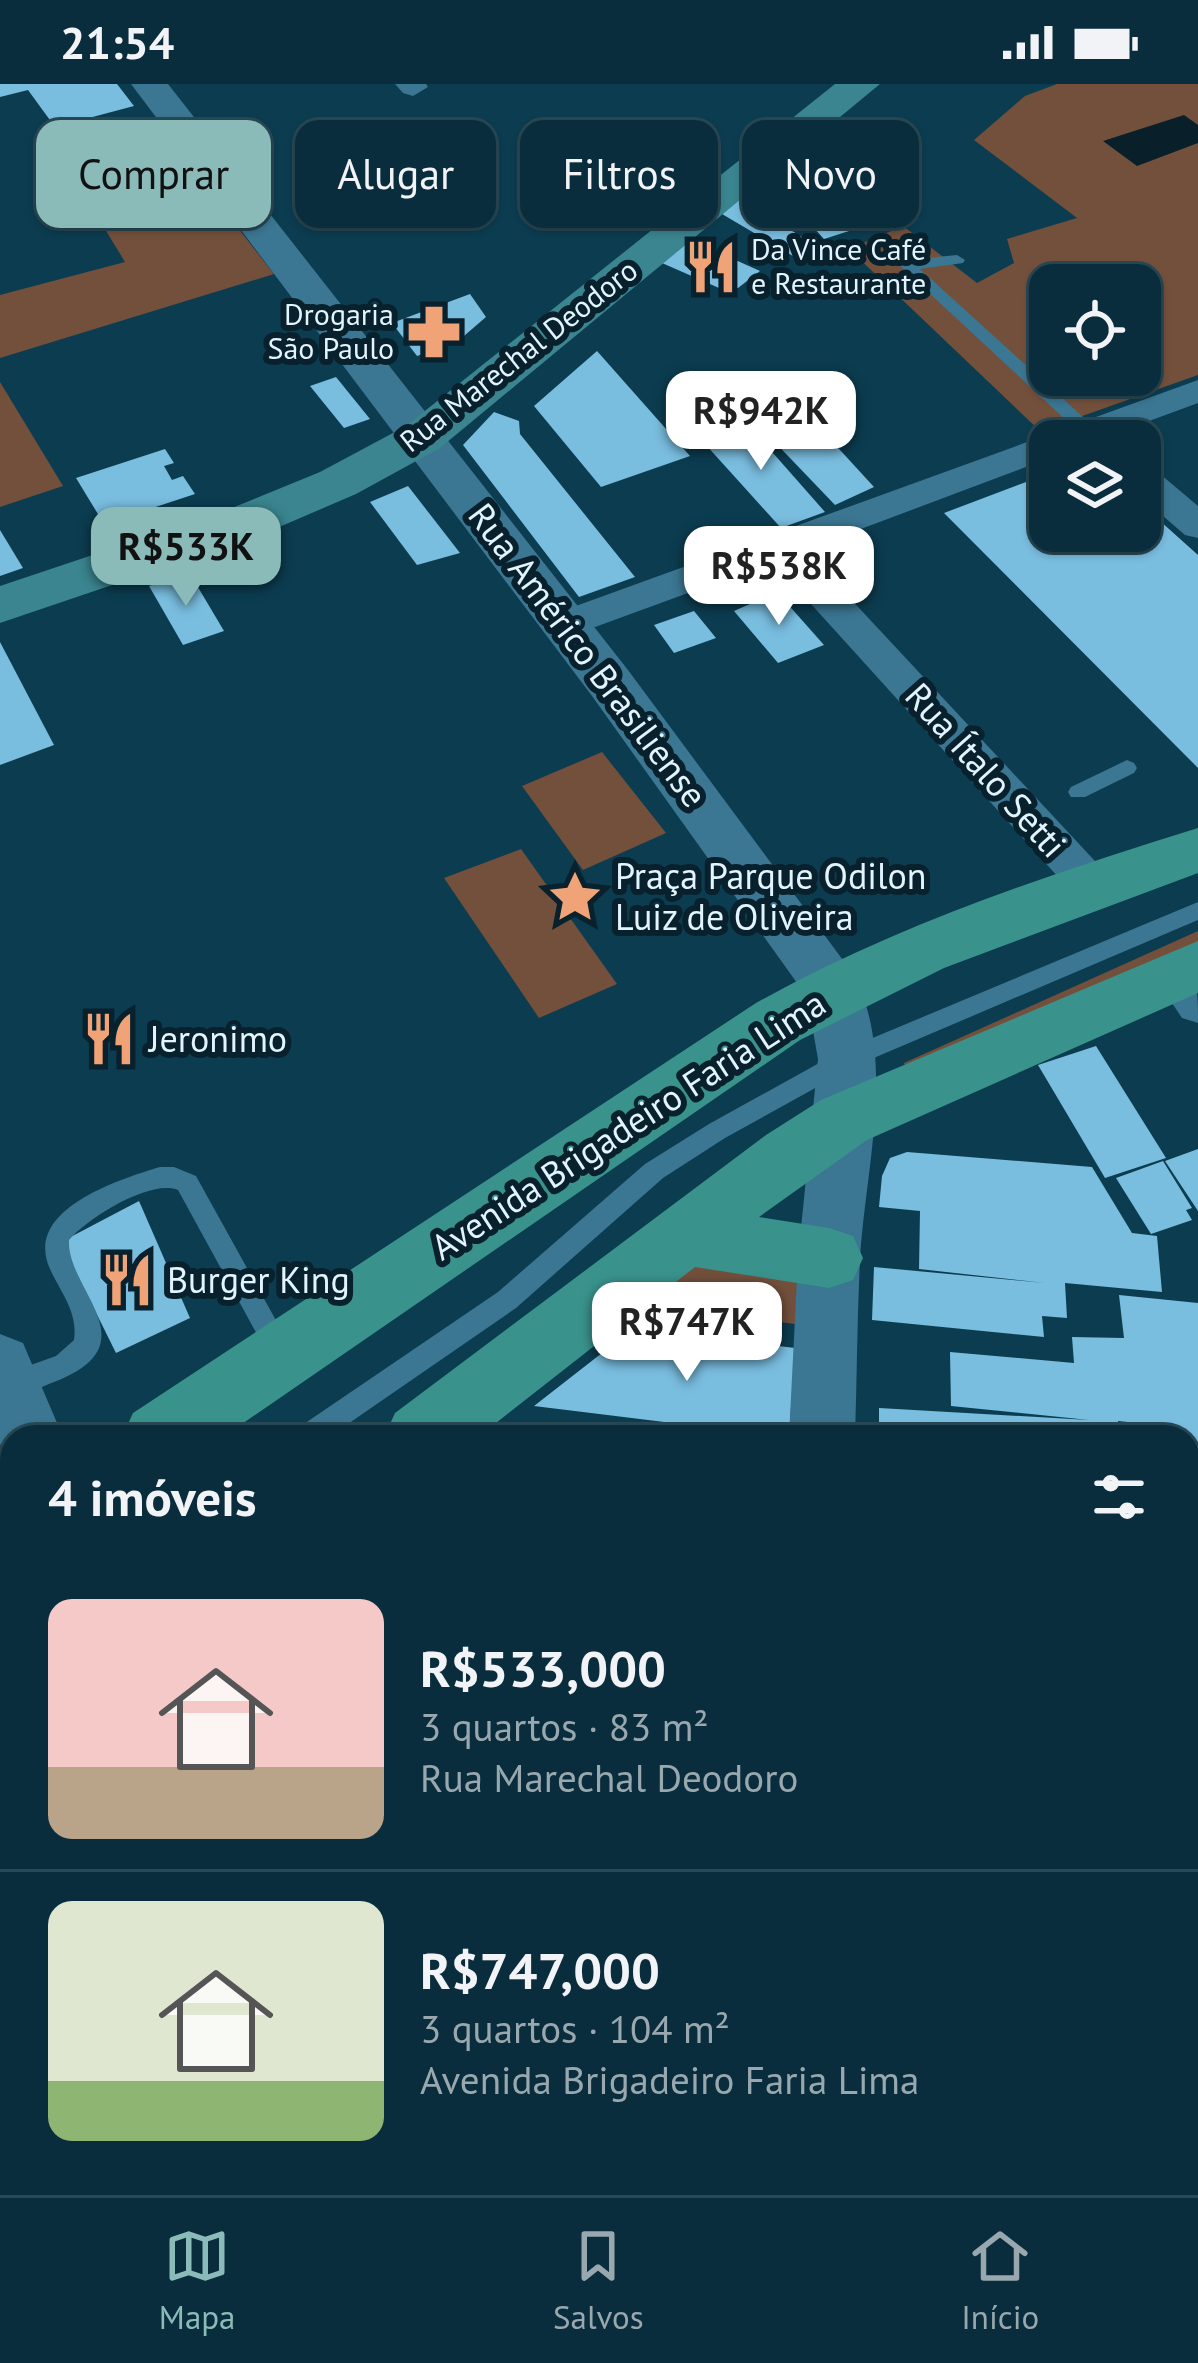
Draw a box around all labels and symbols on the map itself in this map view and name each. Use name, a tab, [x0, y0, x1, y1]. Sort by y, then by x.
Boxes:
place label: Da Vince Café e Restaurante	[751, 229, 926, 302]
restaurant icon: Da Vince Café e Restaurante	[682, 238, 740, 296]
street label: Rua Marechal Deodoro	[391, 250, 645, 460]
place label: Drogaria São Paulo	[267, 294, 394, 367]
pharmacy icon: Drogaria São Paulo	[405, 303, 463, 361]
pin: R$942K	[663, 371, 859, 473]
street label: Rua Américo Brasiliense	[459, 493, 718, 816]
pin: R$533K	[88, 507, 284, 609]
pin: R$538K	[681, 526, 877, 628]
street label: Rua Ítalo Setti	[896, 672, 1077, 867]
place label: Praça Parque Odilon Luiz de Oliveira	[615, 852, 926, 940]
place icon: Praça Parque Odilon Luiz de Oliveira	[546, 868, 604, 926]
street label: Avenida Brigadeiro Faria Lima	[422, 979, 834, 1270]
restaurant icon: Jeronimo	[80, 1010, 138, 1068]
place label: Jeronimo	[147, 1015, 287, 1062]
restaurant icon: Burger King	[98, 1251, 156, 1309]
place label: Burger King	[167, 1256, 350, 1303]
pin: R$747K	[589, 1282, 785, 1384]

